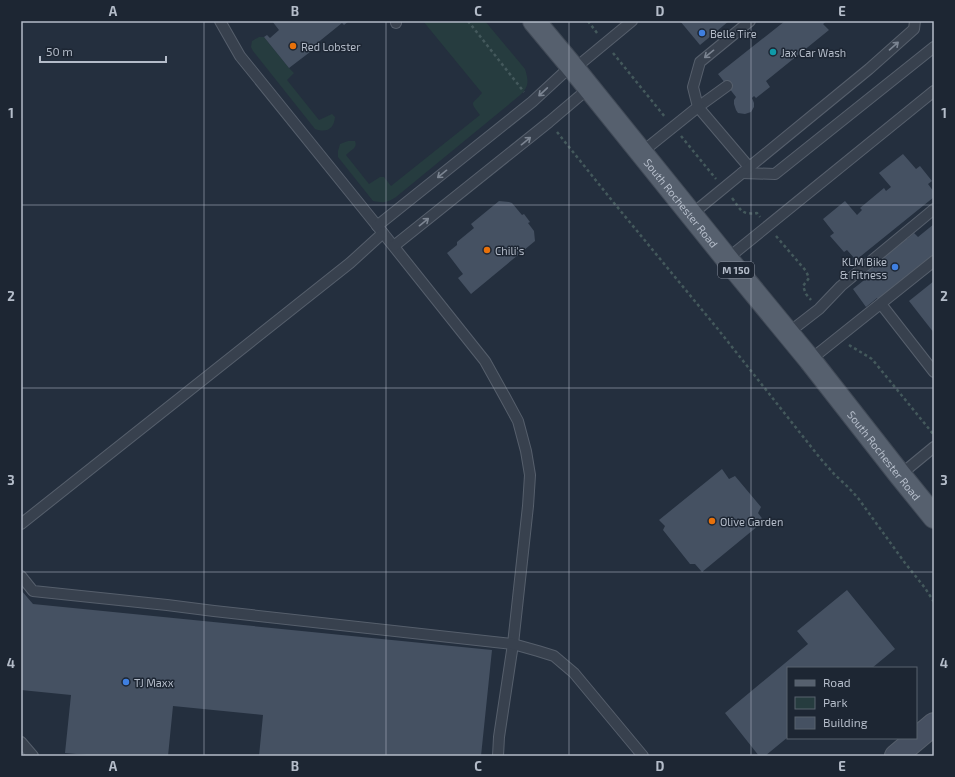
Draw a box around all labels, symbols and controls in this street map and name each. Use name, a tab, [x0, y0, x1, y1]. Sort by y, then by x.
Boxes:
text: A	[109, 3, 118, 19]
text: B	[291, 3, 299, 19]
text: C	[474, 3, 482, 19]
text: D	[656, 3, 665, 19]
text: E	[838, 3, 846, 19]
place label: Belle Tire	[710, 27, 757, 40]
marker: Belle Tire	[697, 28, 707, 38]
scale bar	[40, 38, 166, 64]
place label: Red Lobster	[301, 40, 361, 53]
marker: Red Lobster	[288, 41, 298, 51]
one-way arrow	[889, 42, 900, 51]
text: 50 m	[46, 44, 73, 58]
place label: Jax Car Wash	[781, 46, 846, 59]
marker: Jax Car Wash	[768, 47, 778, 57]
one-way arrow	[703, 50, 714, 59]
one-way arrow	[538, 88, 548, 97]
text: 1	[8, 105, 14, 121]
text: 1	[941, 105, 947, 121]
one-way arrow	[520, 136, 531, 145]
street label: South Rochester Road	[642, 156, 721, 250]
one-way arrow	[436, 170, 447, 179]
one-way arrow	[419, 217, 430, 226]
place label: Chili's	[495, 244, 525, 257]
marker: Chili's	[482, 245, 492, 255]
place label: KLM Bike & Fitness	[840, 255, 887, 281]
road number: M 150	[718, 262, 754, 278]
marker: KLM Bike & Fitness	[890, 262, 900, 272]
text: 2	[7, 288, 15, 304]
text: 2	[940, 288, 948, 304]
street label: South Rochester Road	[845, 408, 924, 502]
text: 3	[7, 472, 15, 488]
text: 3	[940, 472, 948, 488]
place label: Olive Garden	[720, 515, 783, 528]
marker: Olive Garden	[707, 516, 717, 526]
text: 4	[7, 655, 15, 671]
text: 4	[940, 655, 948, 671]
legend	[787, 667, 917, 739]
text: Road	[823, 675, 851, 689]
place label: TJ Maxx	[134, 676, 174, 689]
marker: TJ Maxx	[121, 677, 131, 687]
text: Park	[823, 695, 848, 709]
text: Building	[823, 715, 868, 729]
text: A	[109, 758, 118, 774]
text: B	[291, 758, 299, 774]
text: C	[474, 758, 482, 774]
text: D	[656, 758, 665, 774]
text: E	[838, 758, 846, 774]

